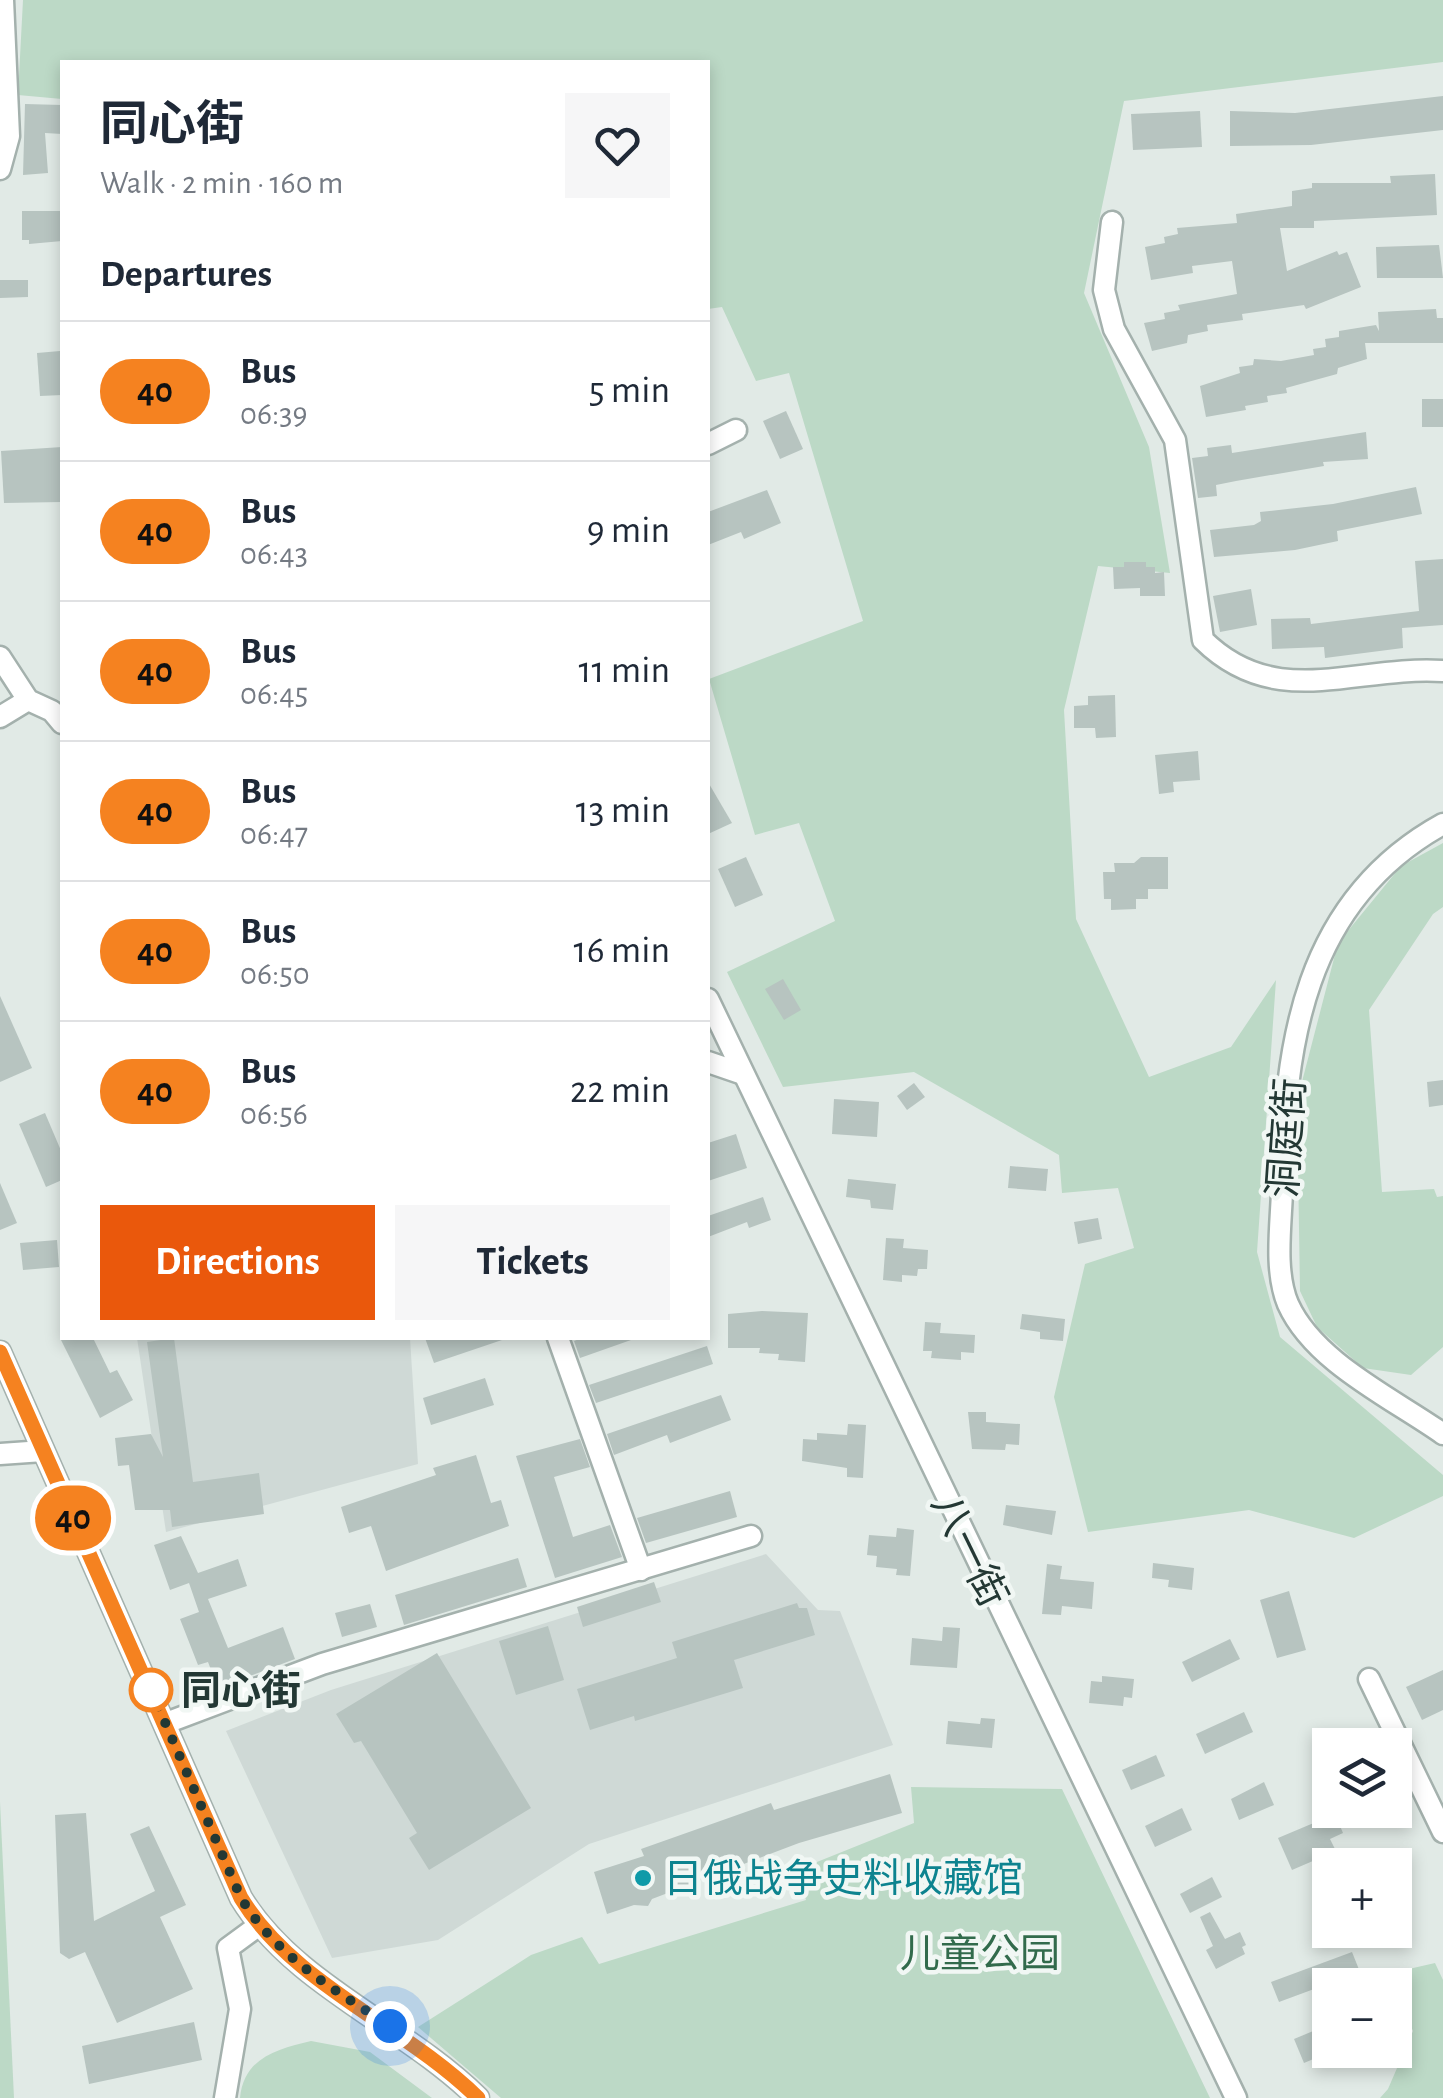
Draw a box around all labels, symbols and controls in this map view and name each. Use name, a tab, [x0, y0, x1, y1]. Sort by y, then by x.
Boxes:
button: heart	[565, 93, 670, 198]
text: 同心街	[100, 102, 244, 150]
text: Walk · 2 min · 160 m	[100, 167, 343, 199]
text: Departures	[100, 256, 272, 294]
text: Bus	[240, 353, 296, 391]
text: 5 min	[589, 372, 670, 410]
text: 40	[137, 374, 173, 409]
text: 06:39	[240, 398, 308, 430]
text: Bus	[240, 493, 296, 531]
text: 9 min	[587, 512, 670, 550]
text: 40	[137, 514, 173, 549]
text: 06:43	[240, 538, 308, 570]
text: Bus	[240, 633, 296, 671]
text: 11 min	[578, 652, 670, 690]
text: 40	[137, 654, 173, 689]
text: 06:45	[240, 678, 308, 710]
text: Bus	[240, 773, 296, 811]
text: 13 min	[576, 792, 670, 830]
text: 40	[137, 794, 173, 829]
text: 06:47	[240, 818, 308, 850]
text: Bus	[240, 913, 296, 951]
text: 16 min	[574, 932, 670, 970]
text: 40	[137, 934, 173, 969]
text: 06:50	[240, 958, 310, 990]
text: Bus	[240, 1053, 296, 1091]
text: 22 min	[570, 1072, 670, 1110]
text: 40	[137, 1074, 173, 1109]
street label: 洞庭街	[1262, 1077, 1312, 1199]
text: 06:56	[240, 1098, 308, 1130]
button: Directions	[100, 1205, 375, 1320]
button: Tickets	[395, 1205, 670, 1320]
line badge: 40	[28, 1486, 118, 1550]
street label: 八一街	[924, 1487, 1014, 1614]
text: 40	[55, 1501, 91, 1536]
marker: 同心街	[130, 1669, 172, 1711]
place label: 同心街	[181, 1669, 301, 1712]
map controls	[1312, 1728, 1412, 2068]
button: layers	[1312, 1728, 1412, 1828]
button: +	[1312, 1848, 1412, 1948]
place label: 日俄战争史料收藏馆	[663, 1858, 1023, 1900]
marker: 日俄战争史料收藏馆	[632, 1867, 654, 1889]
park label: 儿童公园	[900, 1933, 1060, 1975]
button: −	[1312, 1968, 1412, 2068]
your location	[365, 2001, 415, 2051]

